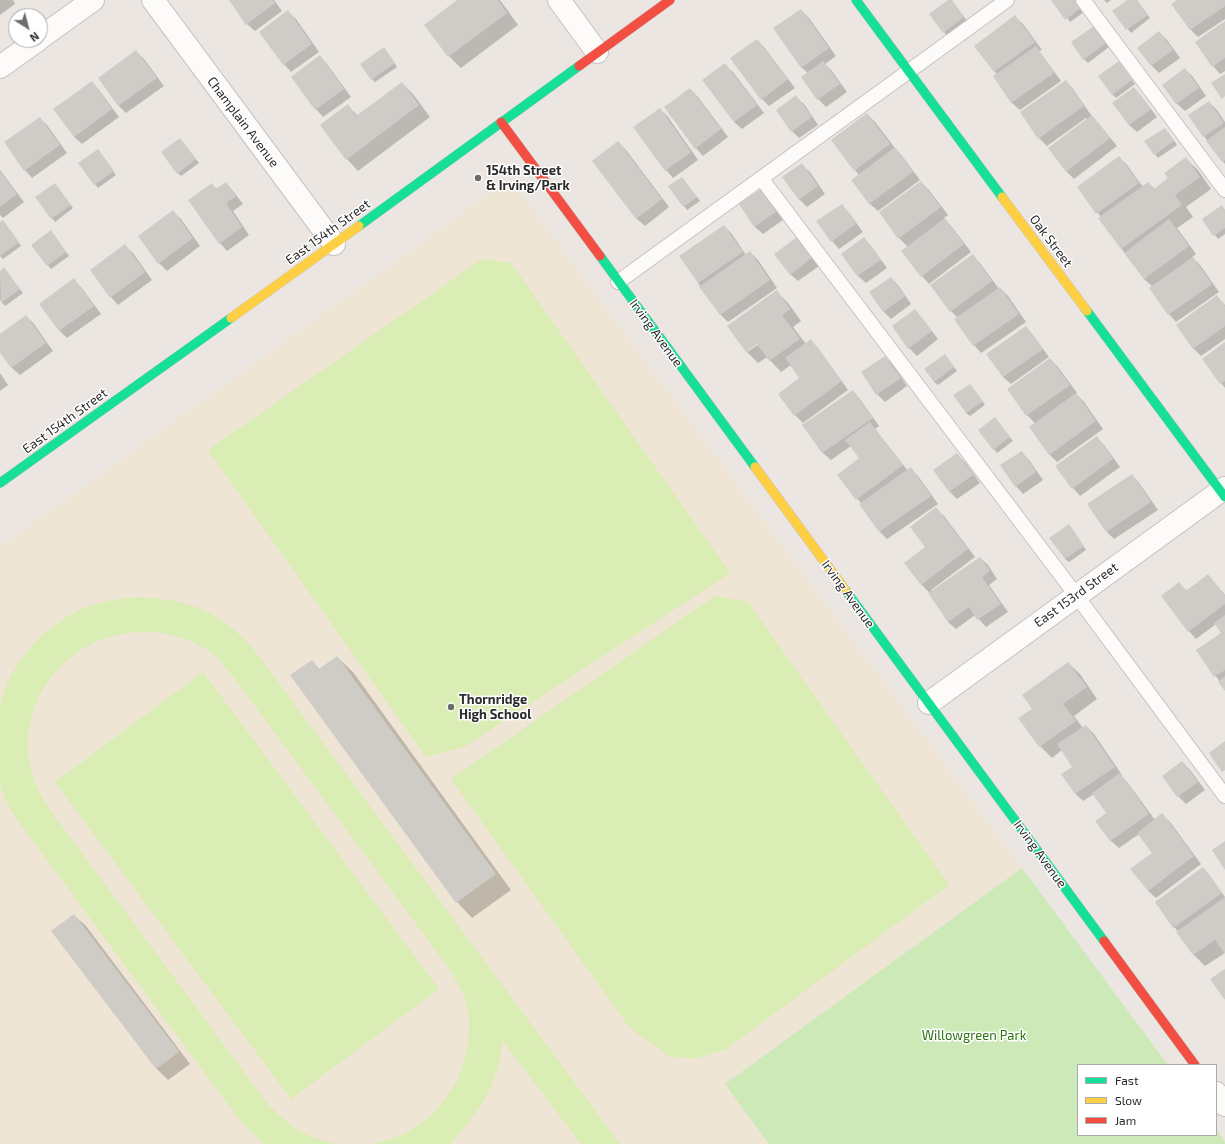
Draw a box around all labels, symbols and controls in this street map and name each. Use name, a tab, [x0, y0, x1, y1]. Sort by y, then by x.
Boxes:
north arrow	[8, 8, 48, 48]
text: N	[28, 30, 42, 45]
street label: Champlain Avenue	[204, 74, 282, 170]
place label: 154th Street & Irving/Park	[486, 163, 570, 194]
marker: 154th Street & Irving/Park	[473, 173, 483, 183]
street label: East 154th Street	[283, 196, 373, 268]
street label: Oak Street	[1026, 212, 1076, 270]
street label: Irving Avenue	[626, 296, 686, 370]
street label: East 154th Street	[20, 385, 110, 457]
street label: Irving Avenue	[818, 557, 878, 631]
street label: East 153rd Street	[1031, 559, 1121, 631]
place label: Thornridge High School	[459, 692, 531, 723]
marker: Thornridge High School	[446, 702, 456, 712]
street label: Irving Avenue	[1010, 817, 1070, 891]
park label: Willowgreen Park	[922, 1028, 1026, 1044]
legend	[1077, 1064, 1217, 1136]
text: Fast	[1115, 1073, 1138, 1087]
text: Slow	[1115, 1093, 1142, 1107]
text: Jam	[1115, 1113, 1136, 1127]

